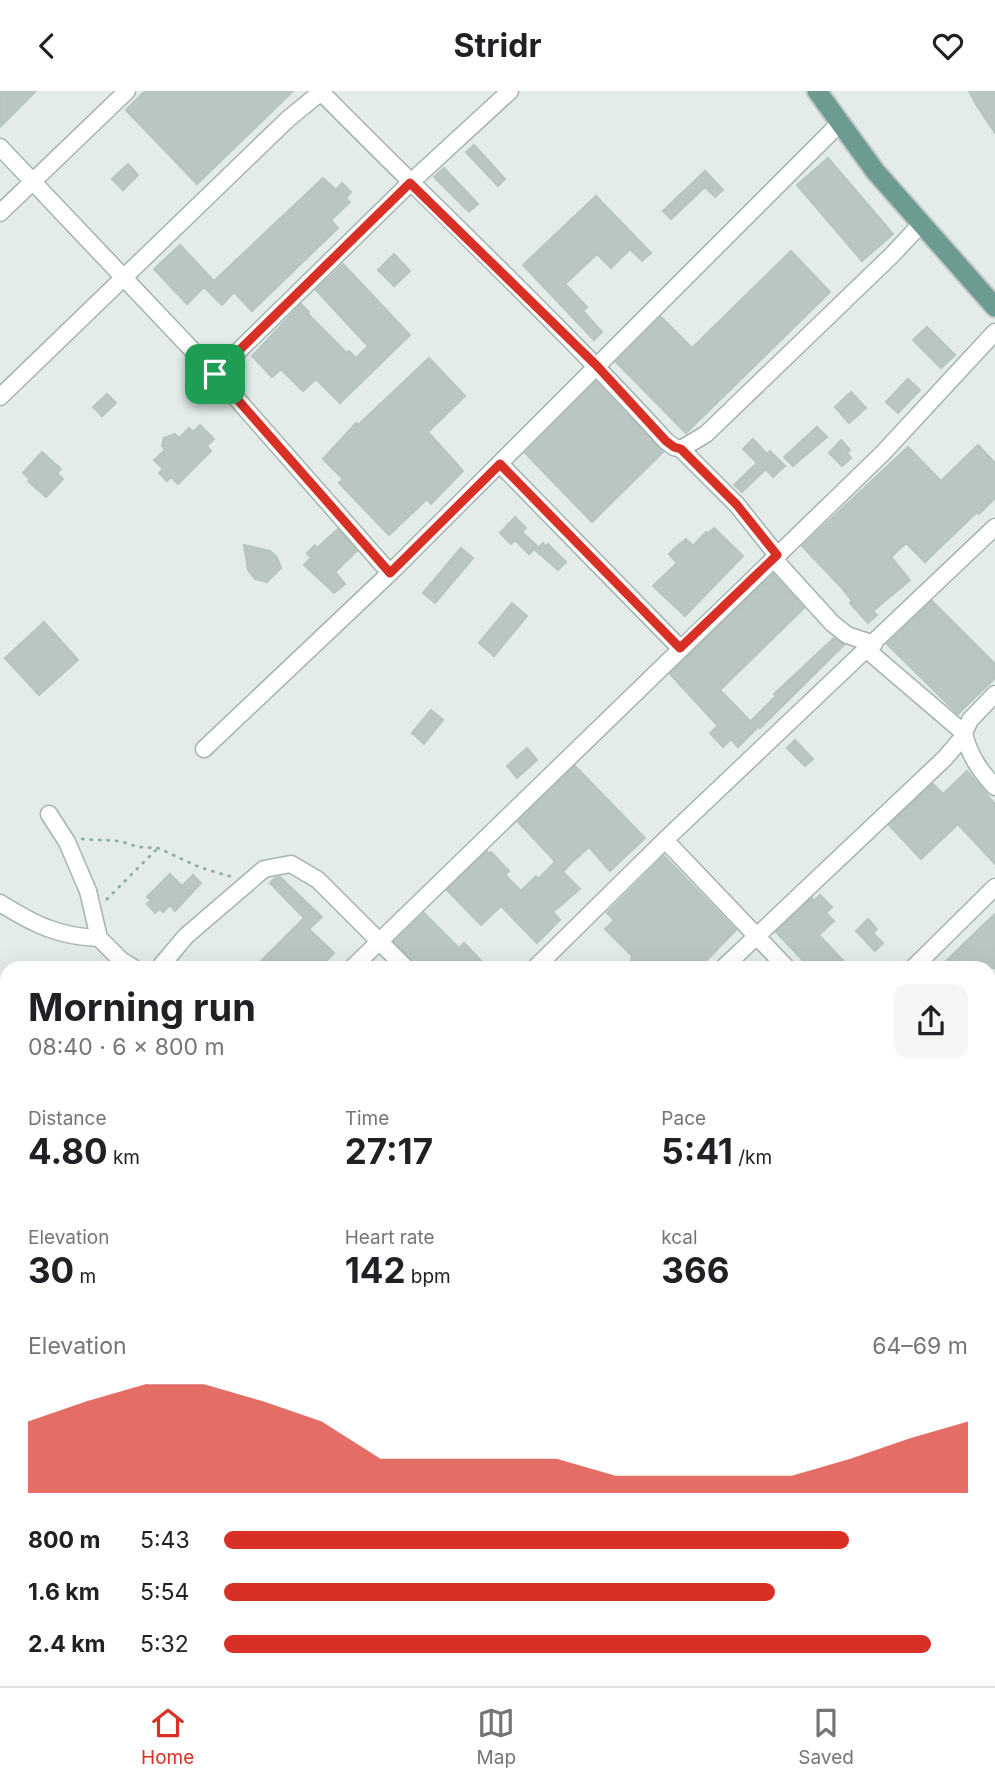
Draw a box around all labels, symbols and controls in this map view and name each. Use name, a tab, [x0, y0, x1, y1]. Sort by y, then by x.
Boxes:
text: Stridr	[454, 26, 541, 65]
icon: back	[28, 27, 66, 65]
icon: heart	[929, 27, 967, 65]
pin	[185, 344, 245, 404]
icon: arrive	[196, 355, 234, 393]
text: Morning run	[28, 984, 256, 1030]
button: share	[894, 984, 968, 1058]
text: 08:40 · 6 × 800 m	[28, 1033, 225, 1061]
text: Distance	[28, 1107, 106, 1130]
text: Time	[345, 1107, 389, 1130]
text: Pace	[661, 1107, 706, 1130]
text: 4.80	[28, 1130, 108, 1172]
text: 27:17	[345, 1130, 433, 1172]
text: 5:41	[661, 1130, 733, 1172]
text: km	[108, 1146, 140, 1169]
text: /km	[733, 1146, 772, 1169]
text: Elevation	[28, 1226, 109, 1249]
text: Heart rate	[345, 1226, 435, 1249]
text: kcal	[661, 1226, 698, 1249]
text: 30	[28, 1249, 74, 1291]
text: 142	[345, 1249, 405, 1291]
text: 366	[661, 1249, 729, 1291]
text: m	[74, 1265, 96, 1288]
text: bpm	[405, 1265, 451, 1288]
text: Elevation	[28, 1332, 127, 1360]
text: 64–69 m	[872, 1332, 968, 1360]
text: 800 m	[28, 1526, 100, 1554]
text: 5:43	[140, 1526, 190, 1554]
text: 1.6 km	[28, 1578, 100, 1606]
text: 5:54	[140, 1578, 189, 1606]
text: 2.4 km	[28, 1630, 106, 1658]
text: 5:32	[140, 1630, 189, 1658]
tab: Home	[141, 1704, 194, 1769]
tab: Map	[477, 1704, 516, 1769]
tab: Saved	[798, 1704, 854, 1769]

